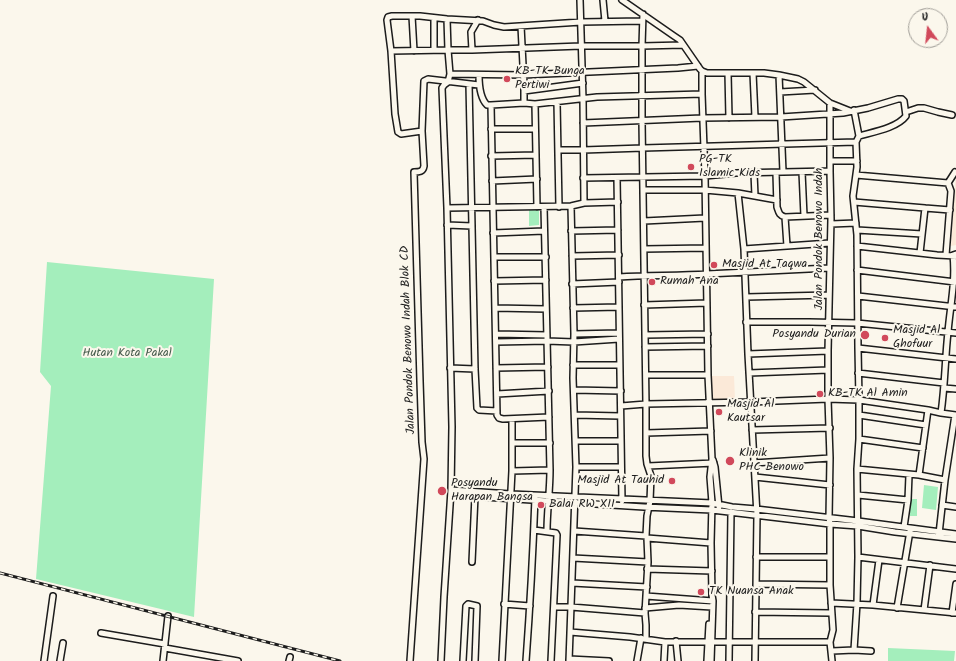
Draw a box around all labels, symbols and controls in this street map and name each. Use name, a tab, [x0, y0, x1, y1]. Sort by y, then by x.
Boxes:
north arrow	[908, 8, 948, 48]
text: U	[920, 8, 931, 27]
place label: KB-TK Bunga Pertiwi	[515, 65, 585, 93]
marker: KB-TK Bunga Pertiwi	[502, 74, 512, 84]
place label: PG-TK Islamic Kids	[699, 153, 760, 181]
marker: PG-TK Islamic Kids	[686, 162, 696, 172]
street label: Jalan Pondok Benowo Indah	[813, 168, 827, 310]
street label: Jalan Pondok Benowo Indah Blok CD	[399, 245, 419, 435]
place label: Masjid At Taqwa	[722, 258, 807, 272]
marker: Masjid At Taqwa	[709, 260, 719, 270]
place label: Rumah Ana	[660, 275, 719, 289]
marker: Rumah Ana	[647, 277, 657, 287]
place label: Masjid Al Ghofuur	[893, 324, 940, 352]
place label: Posyandu Durian	[772, 328, 856, 342]
marker: Posyandu Durian	[859, 329, 871, 341]
marker: Masjid Al Ghofuur	[880, 333, 890, 343]
park label: Hutan Kota Pakal	[82, 347, 172, 361]
place label: KB-TK Al Amin	[828, 387, 908, 401]
marker: KB-TK Al Amin	[815, 389, 825, 399]
place label: Masjid Al Kautsar	[727, 398, 774, 426]
marker: Masjid Al Kautsar	[714, 407, 724, 417]
place label: Klinik PHC Benowo	[739, 447, 804, 475]
marker: Klinik PHC Benowo	[724, 455, 736, 467]
place label: Masjid At Tauhid	[577, 474, 664, 488]
marker: Masjid At Tauhid	[667, 476, 677, 486]
place label: Posyandu Harapan Bangsa	[451, 477, 533, 505]
marker: Posyandu Harapan Bangsa	[436, 485, 448, 497]
place label: Balai RW XII	[549, 498, 615, 512]
marker: Balai RW XII	[536, 500, 546, 510]
place label: TK Nuansa Anak	[709, 585, 794, 599]
marker: TK Nuansa Anak	[696, 587, 706, 597]

